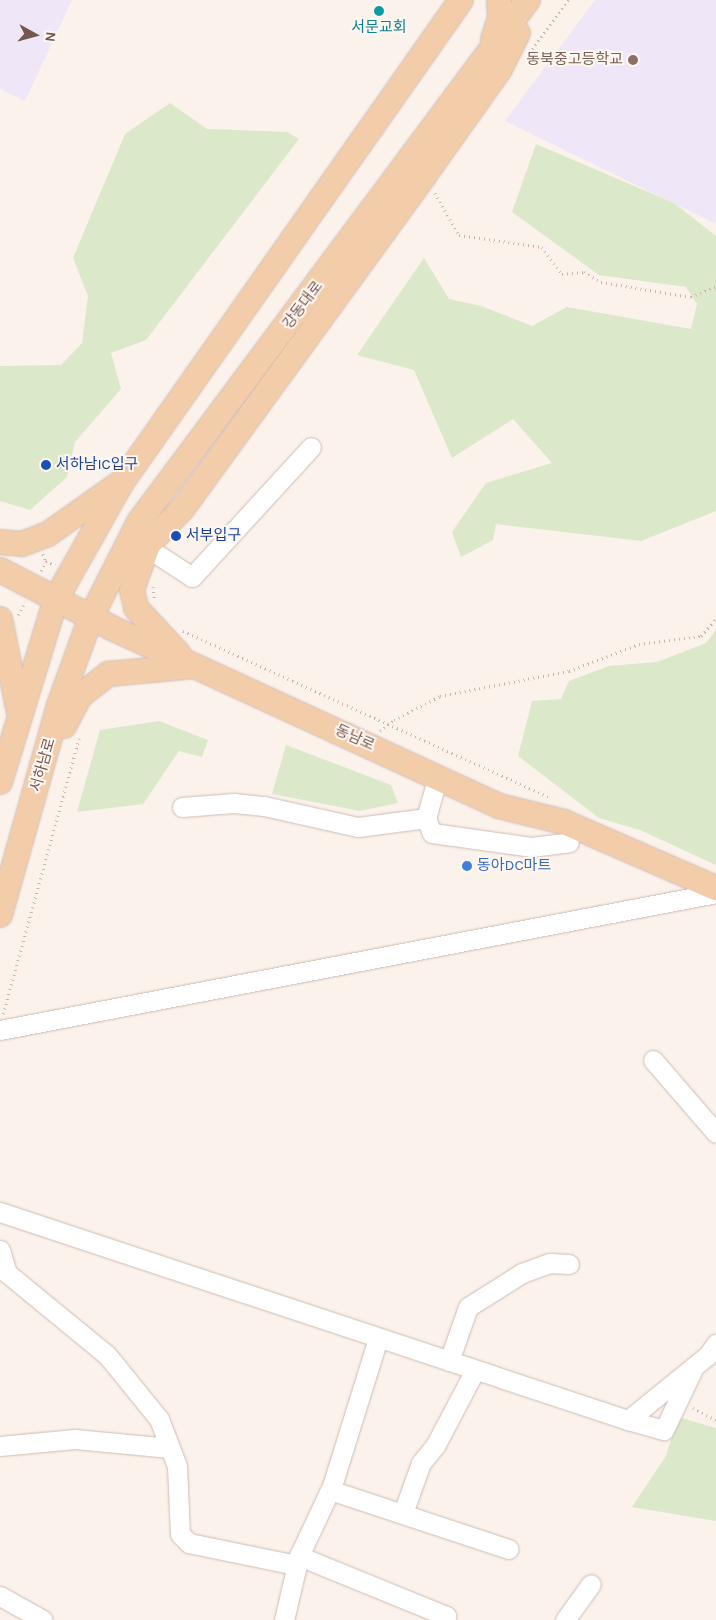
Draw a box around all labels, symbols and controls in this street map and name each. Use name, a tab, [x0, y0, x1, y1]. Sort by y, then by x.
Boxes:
marker: 서문교회	[373, 5, 385, 17]
north arrow	[10, 10, 60, 60]
place label: 서문교회	[351, 19, 407, 37]
text: N	[41, 31, 59, 43]
place label: 동북중고등학교	[526, 51, 623, 69]
marker: 동북중고등학교	[627, 54, 639, 66]
street label: 강동대로	[279, 278, 327, 332]
place label: 서하남IC입구	[56, 456, 138, 474]
marker: 서하남IC입구	[40, 459, 52, 471]
place label: 서부입구	[186, 527, 241, 545]
marker: 서부입구	[170, 530, 182, 542]
street label: 동남로	[332, 721, 378, 755]
street label: 서하남로	[27, 736, 59, 794]
place label: 동아DC마트	[477, 857, 551, 875]
marker: 동아DC마트	[461, 860, 473, 872]

